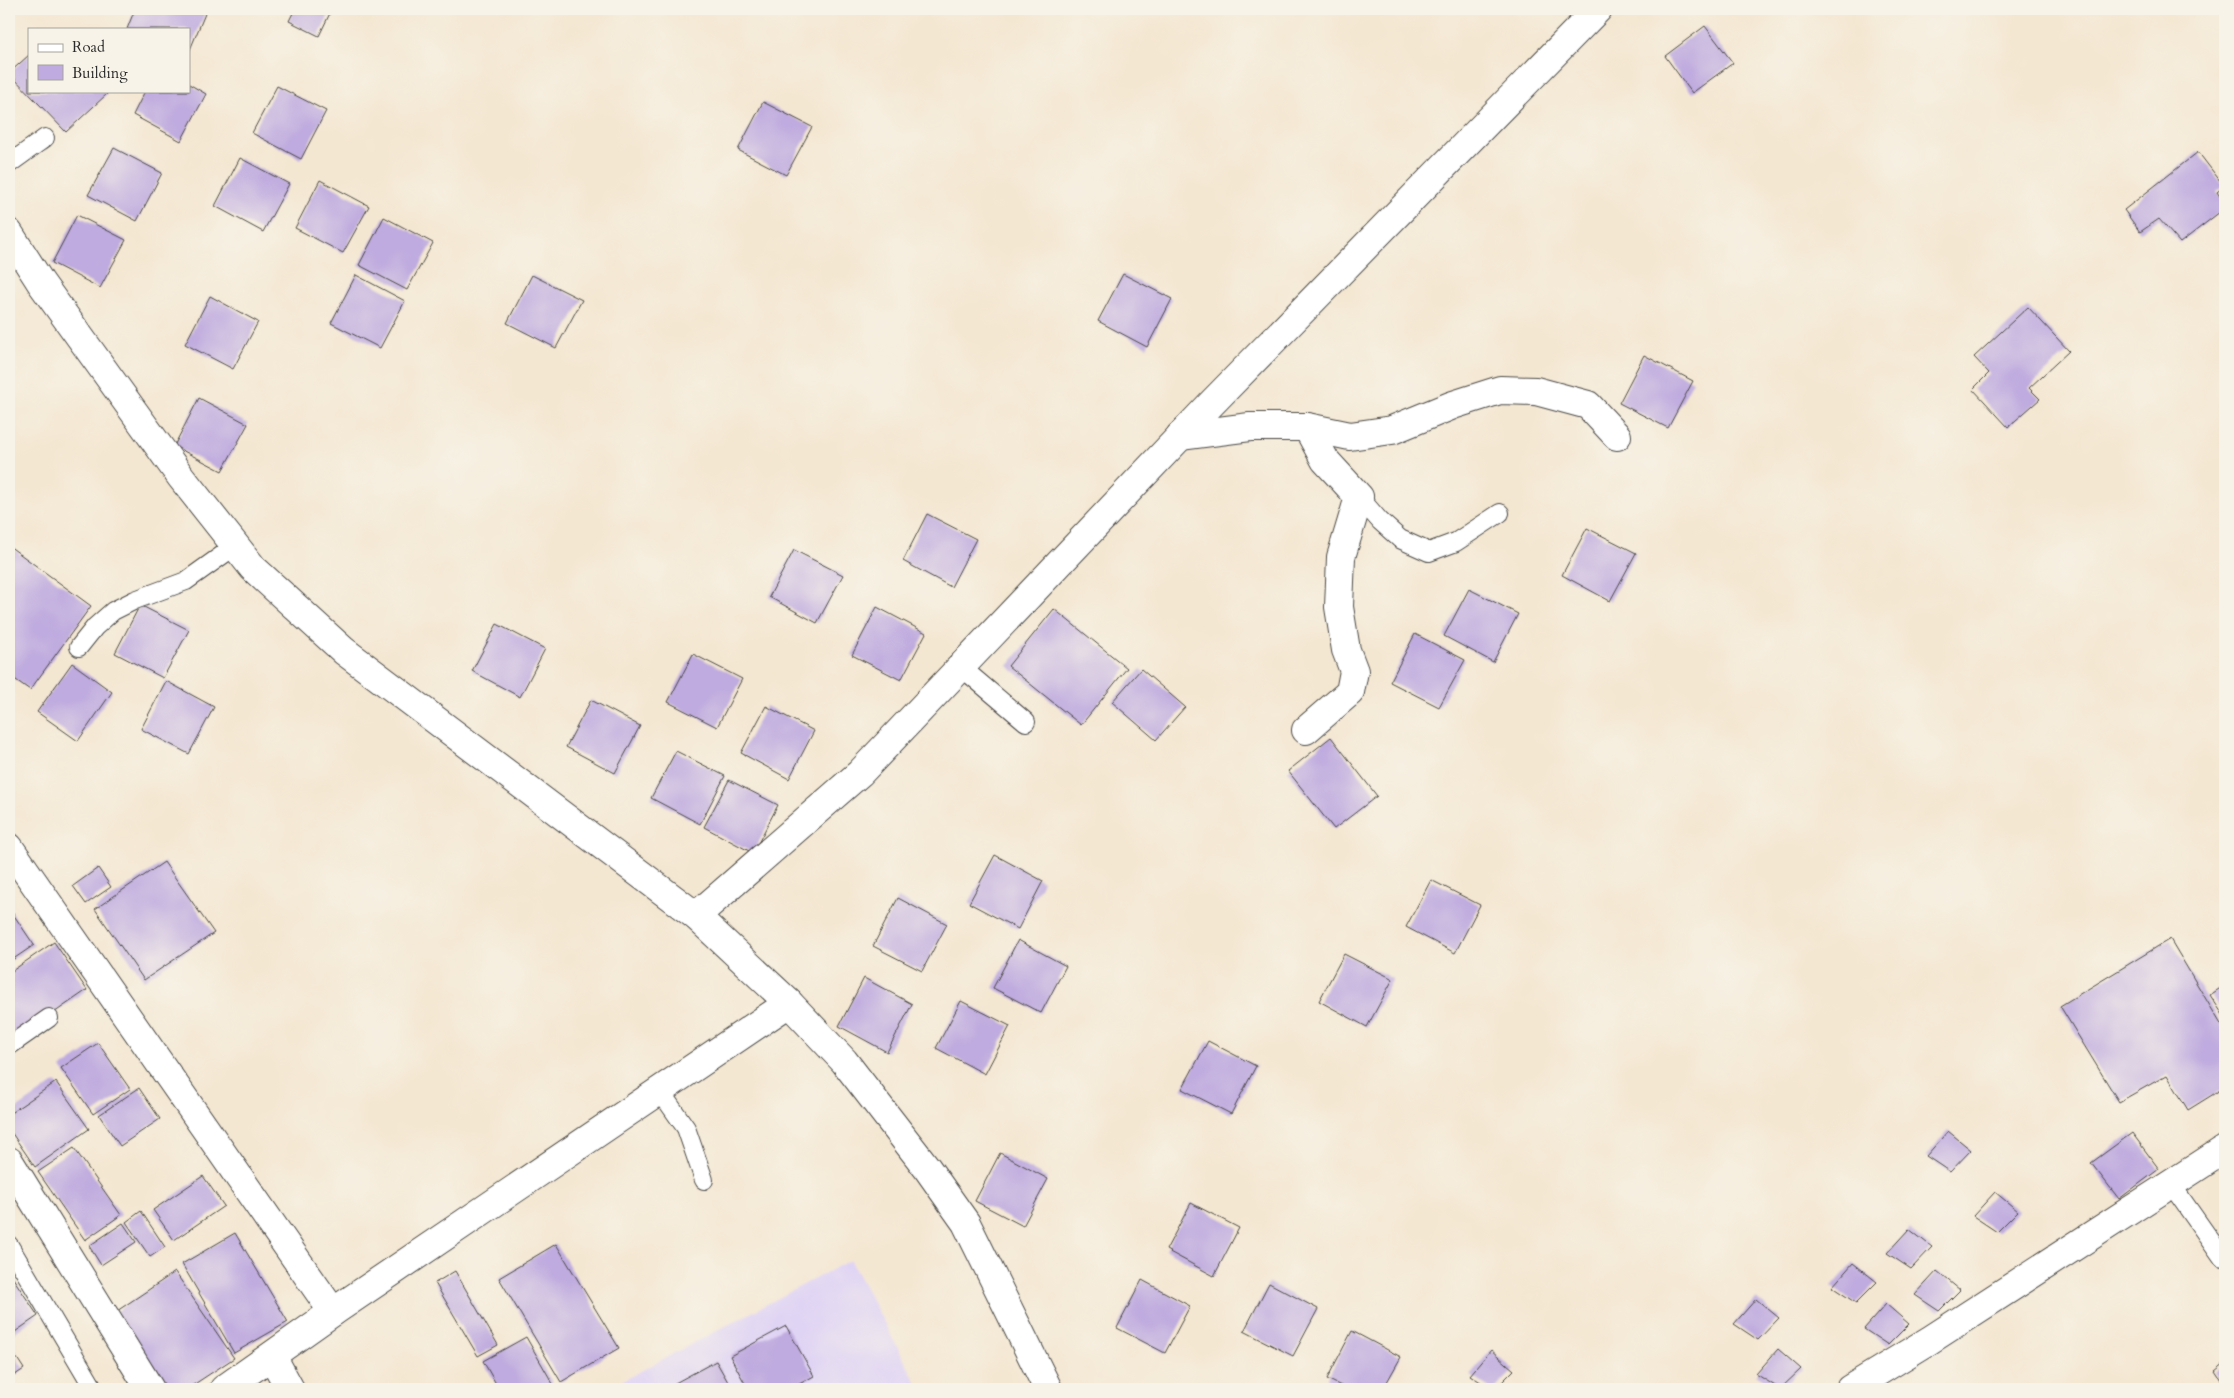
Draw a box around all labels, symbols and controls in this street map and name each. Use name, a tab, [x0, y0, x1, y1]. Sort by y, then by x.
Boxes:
legend	[28, 28, 190, 92]
text: Road	[72, 37, 105, 57]
text: Building	[72, 63, 128, 83]

